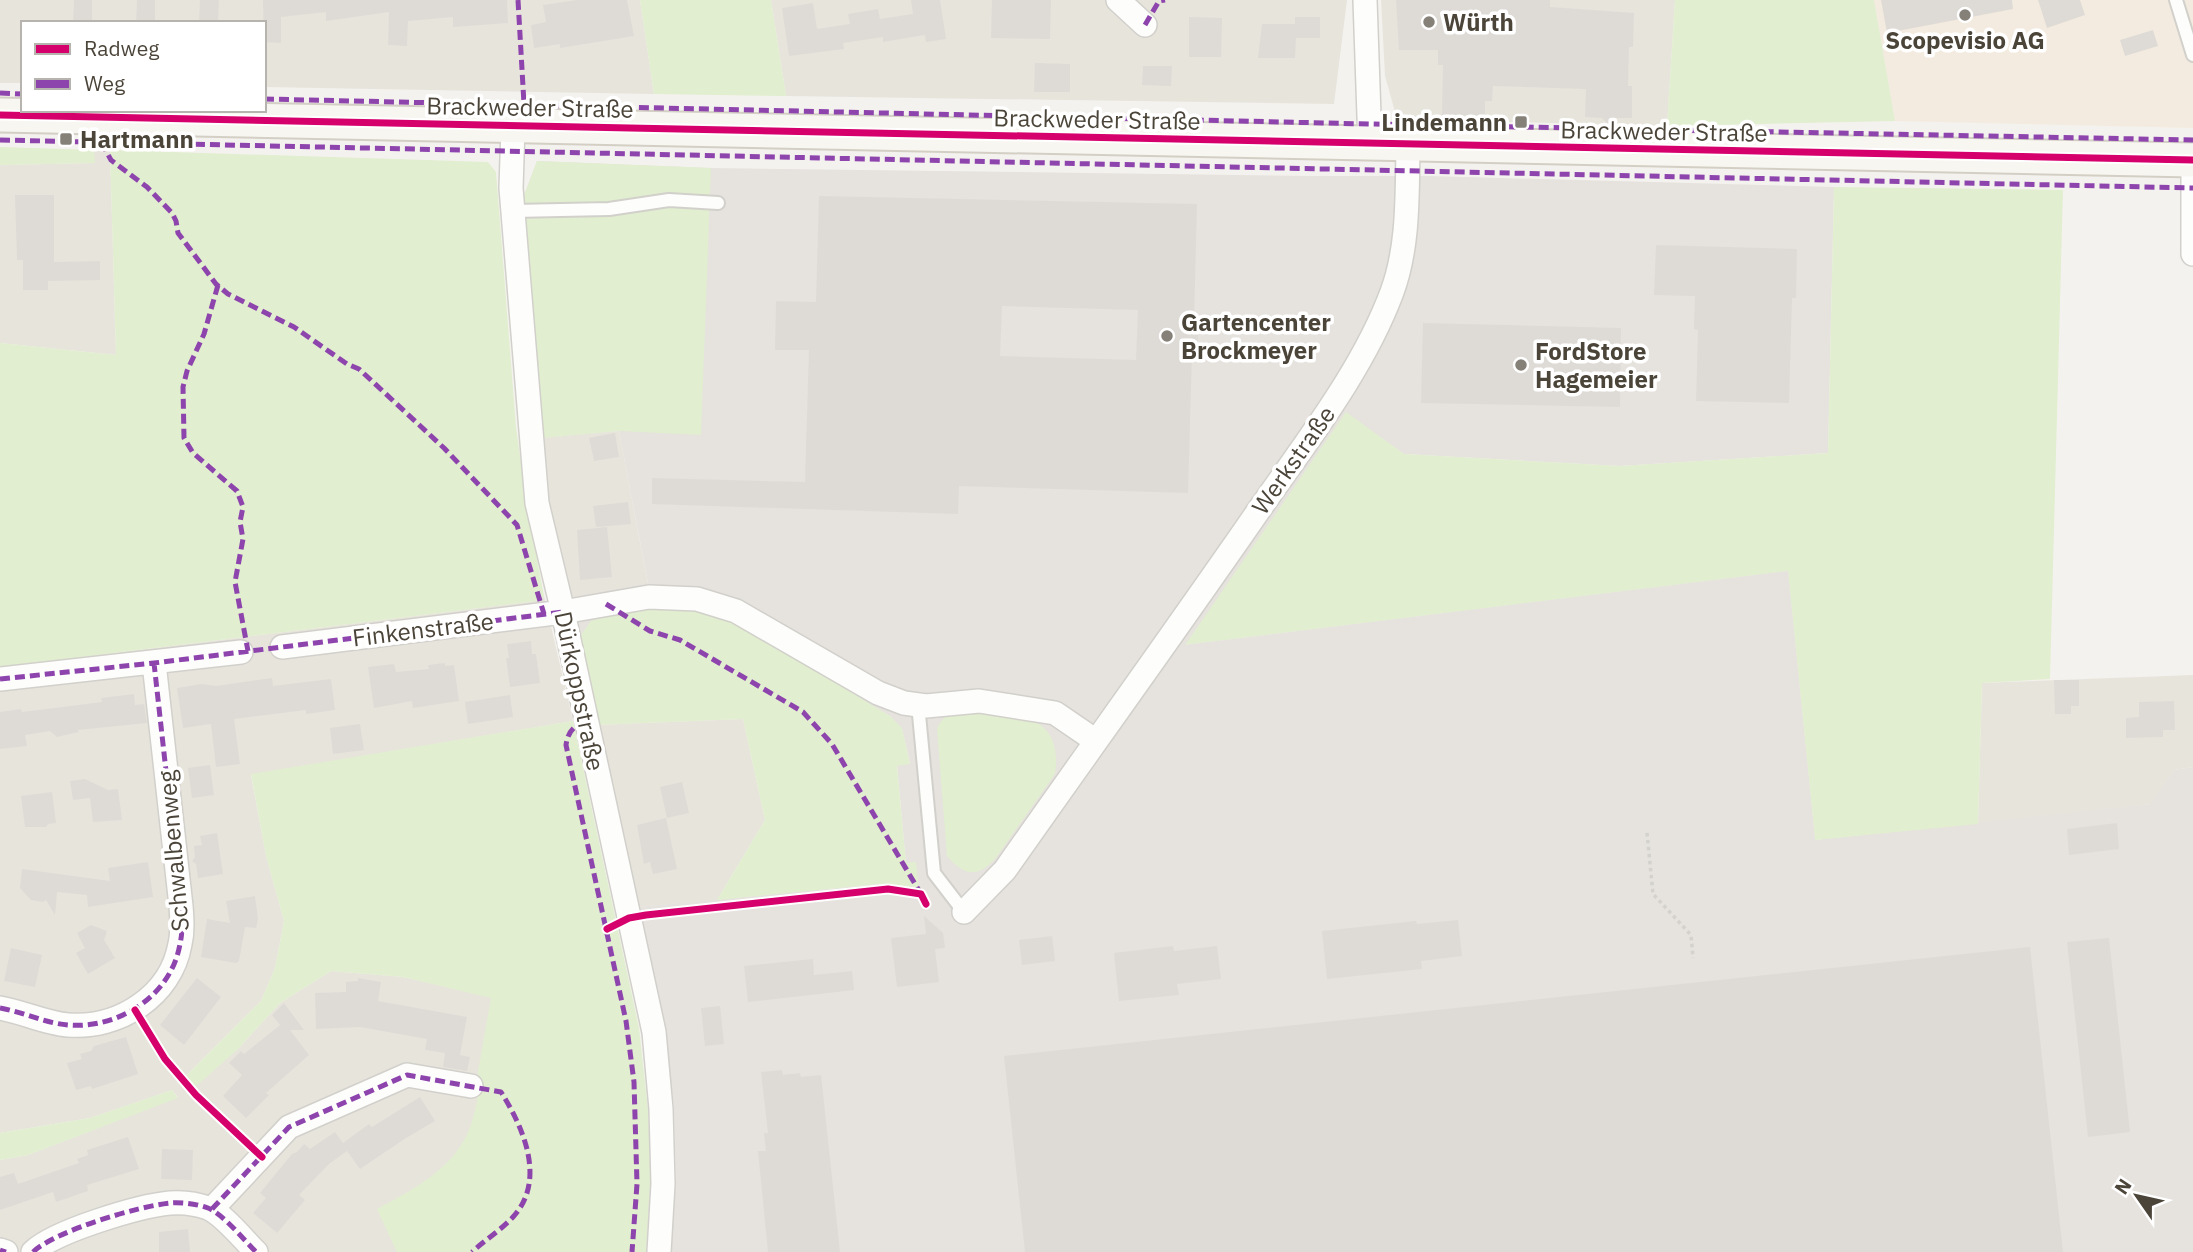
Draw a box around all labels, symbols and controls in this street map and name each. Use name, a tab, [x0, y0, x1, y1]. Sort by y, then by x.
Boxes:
place label: Würth	[1443, 6, 1514, 38]
marker: Scopevisio AG	[1957, 7, 1973, 23]
marker: Würth	[1421, 14, 1437, 30]
legend	[21, 21, 266, 112]
place label: Scopevisio AG	[1885, 24, 2045, 56]
text: Radweg	[84, 34, 159, 62]
text: Weg	[84, 69, 125, 97]
street label: Brackweder Straße	[426, 89, 634, 125]
street label: Brackweder Straße	[993, 101, 1201, 137]
place label: Lindemann	[1381, 106, 1507, 138]
street label: Brackweder Straße	[1560, 113, 1768, 149]
marker: Lindemann	[1513, 114, 1529, 130]
place label: Hartmann	[80, 123, 194, 155]
marker: Hartmann	[58, 131, 74, 147]
place label: Gartencenter Brockmeyer	[1181, 306, 1331, 366]
marker: Gartencenter Brockmeyer	[1159, 328, 1175, 344]
place label: FordStore Hagemeier	[1535, 335, 1658, 395]
marker: FordStore Hagemeier	[1513, 357, 1529, 373]
street label: Werkstraße	[1244, 399, 1342, 521]
street label: Finkenstraße	[351, 604, 495, 654]
street label: Dürkoppstraße	[548, 608, 612, 774]
street label: Schwalbenweg	[150, 769, 196, 933]
north arrow	[2102, 1161, 2172, 1231]
text: N	[2109, 1174, 2137, 1199]

